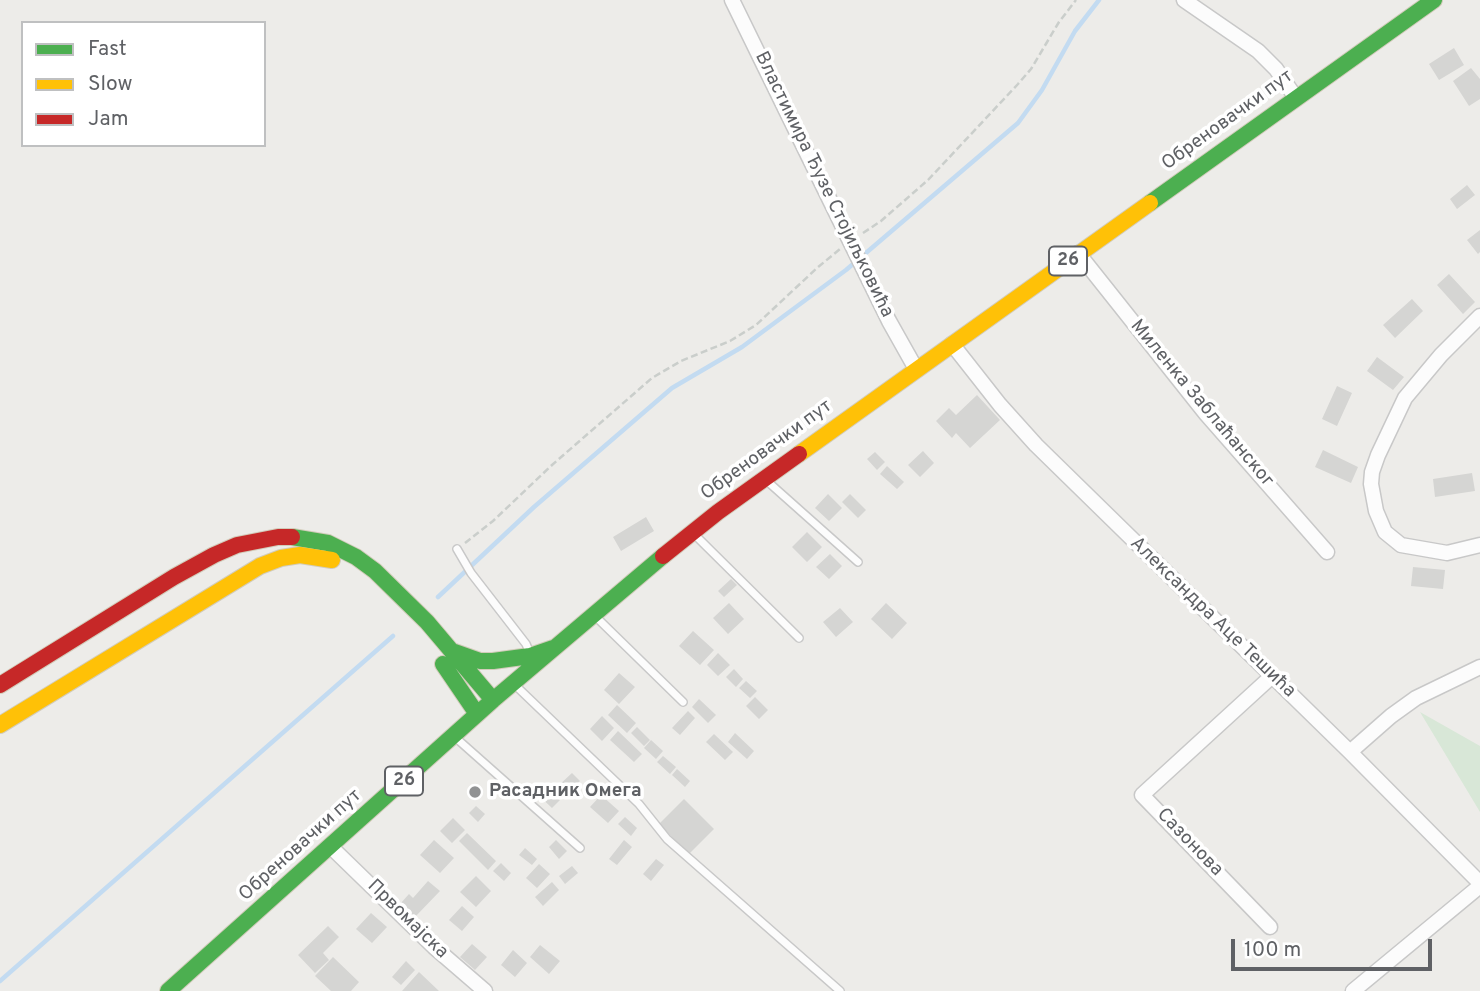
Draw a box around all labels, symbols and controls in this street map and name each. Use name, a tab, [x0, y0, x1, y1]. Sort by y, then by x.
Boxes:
legend	[21, 21, 266, 147]
text: Fast	[88, 36, 127, 63]
street label: Властимира Ђузе Стојиљковића	[749, 48, 897, 322]
street label: Обреновачки пут	[1158, 66, 1298, 176]
text: Slow	[88, 71, 133, 98]
text: Jam	[88, 106, 129, 133]
road number: 26	[1049, 246, 1087, 276]
street label: Миленка Заблаћанског	[1124, 316, 1278, 492]
street label: Обреновачки пут	[697, 396, 837, 506]
street label: Александра Аце Тешића	[1124, 533, 1300, 703]
road number: 26	[385, 766, 423, 796]
place label: Расадник Омега	[489, 781, 642, 803]
marker: Расадник Омега	[467, 784, 483, 800]
street label: Обреновачки пут	[235, 785, 367, 907]
street label: Сазонова	[1151, 804, 1227, 882]
street label: Првомајска	[362, 876, 452, 964]
scale bar	[1235, 925, 1436, 969]
text: 100 m	[1244, 937, 1301, 964]

